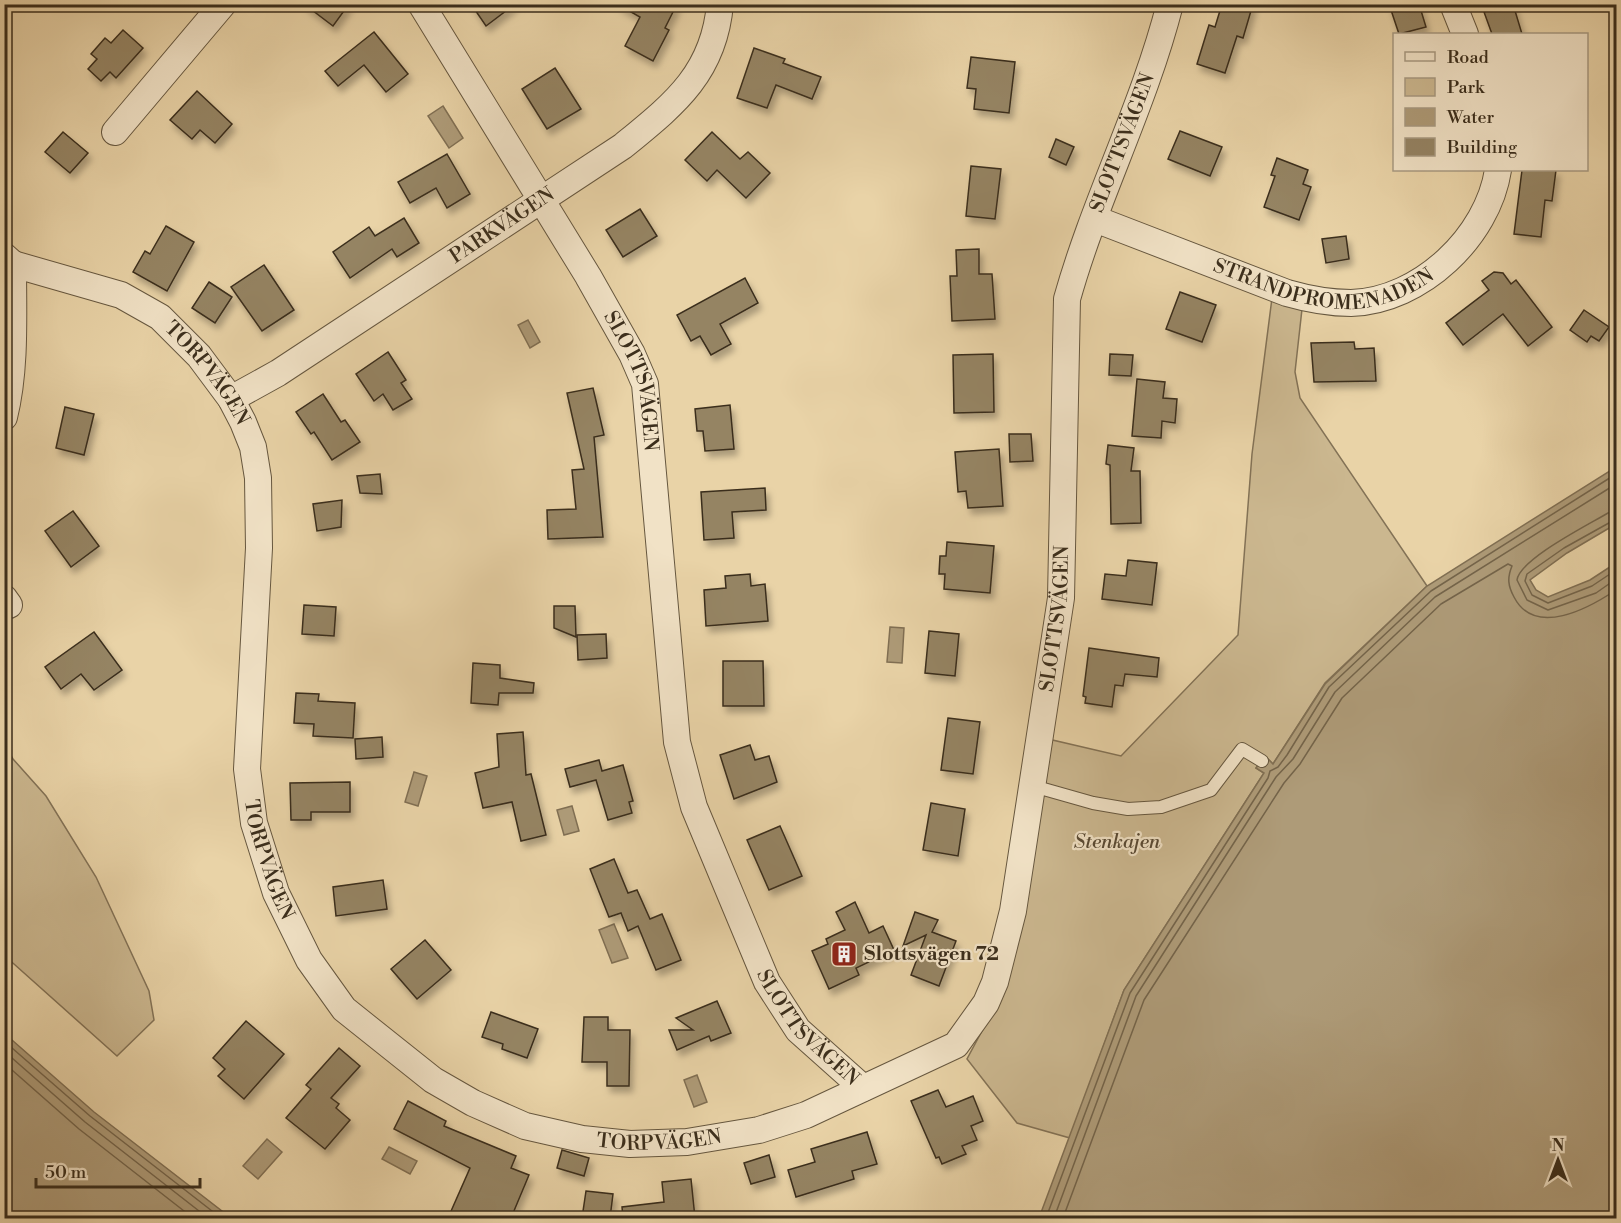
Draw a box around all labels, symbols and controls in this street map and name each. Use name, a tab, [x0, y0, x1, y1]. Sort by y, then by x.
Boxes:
legend	[1393, 33, 1588, 171]
text: Road	[1447, 46, 1490, 69]
street label: SLOTTSVÄGEN	[1085, 70, 1161, 216]
text: Park	[1447, 76, 1486, 99]
text: Water	[1446, 106, 1495, 129]
text: Building	[1446, 136, 1518, 159]
street label: PARKVÄGEN	[445, 182, 559, 269]
street label: STRANDPROMENADEN	[1207, 251, 1437, 279]
text: STRANDPROMENADEN	[1210, 253, 1439, 316]
street label: SLOTTSVÄGEN	[598, 307, 663, 452]
street label: TORPVÄGEN	[159, 316, 255, 430]
street label: SLOTTSVÄGEN	[1034, 545, 1075, 693]
street label: TORPVÄGEN	[239, 798, 300, 924]
park label: Stenkajen	[1074, 830, 1161, 855]
building icon: Slottsvägen 72	[829, 939, 859, 969]
place label: Slottsvägen 72	[864, 942, 999, 967]
street label: SLOTTSVÄGEN	[751, 966, 864, 1091]
street label: TORPVÄGEN	[595, 1124, 724, 1157]
north arrow	[1528, 1130, 1588, 1190]
text: N	[1552, 1136, 1565, 1156]
scale bar	[36, 1151, 200, 1189]
text: 50 m	[45, 1161, 87, 1184]

